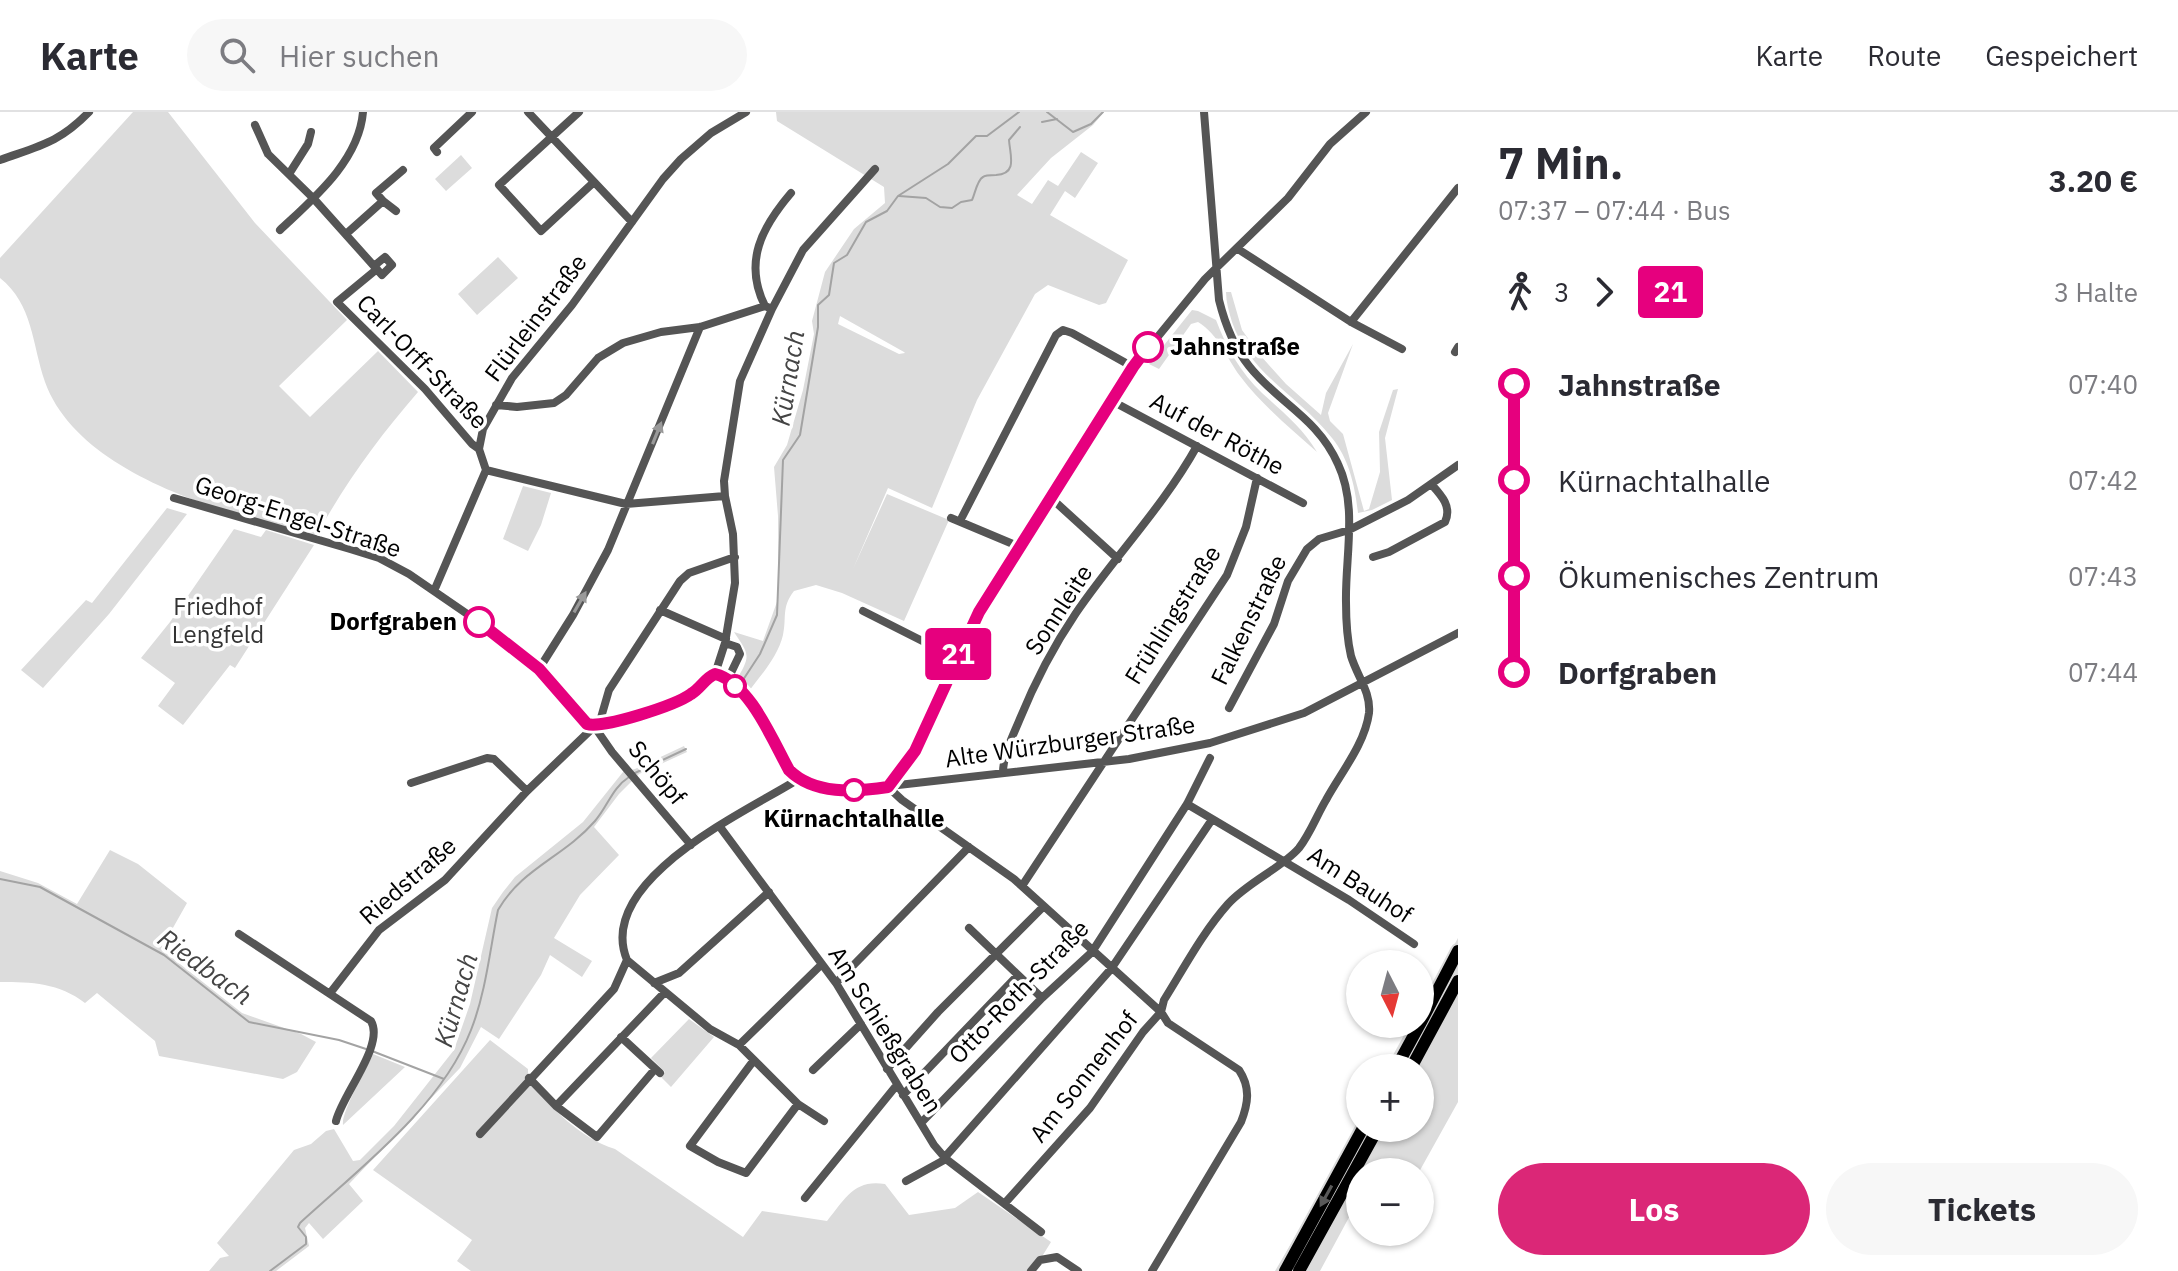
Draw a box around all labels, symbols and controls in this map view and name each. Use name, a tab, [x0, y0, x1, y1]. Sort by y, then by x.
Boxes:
search box	[187, 19, 747, 91]
text: Karte	[40, 31, 139, 80]
icon: search	[215, 33, 259, 77]
text: Hier suchen	[279, 36, 440, 75]
text: Karte	[1755, 37, 1823, 74]
text: Route	[1867, 37, 1941, 74]
text: Gespeichert	[1985, 37, 2138, 74]
text: 7 Min.	[1498, 134, 1623, 191]
text: 3.20 €	[2049, 161, 2138, 200]
text: 07:37 – 07:44 · Bus	[1498, 193, 1731, 227]
street label: Flürleinstraße	[477, 247, 594, 388]
icon: walk	[1498, 270, 1542, 314]
icon: forward	[1582, 270, 1626, 314]
text: 21	[1654, 273, 1687, 310]
text: 3	[1554, 275, 1570, 309]
text: 3 Halte	[2054, 275, 2138, 309]
street label: Carl-Orff-Straße	[350, 287, 495, 436]
water label: Kürnach	[763, 328, 811, 428]
place label: Jahnstraße	[1170, 330, 1300, 362]
marker: Jahnstraße	[1133, 332, 1163, 362]
text: Jahnstraße	[1558, 365, 1721, 404]
text: 07:40	[2068, 367, 2138, 401]
street label: Auf der Röthe	[1145, 384, 1290, 482]
one-way arrow	[651, 421, 664, 445]
text: Kürnachtalhalle	[1558, 461, 1770, 500]
text: 07:42	[2068, 463, 2138, 497]
street label: Georg-Engel-Straße	[191, 468, 405, 564]
street label: Frühlingstraße	[1117, 539, 1228, 690]
street label: Falkenstraße	[1203, 549, 1293, 690]
text: Ökumenisches Zentrum	[1558, 557, 1879, 596]
street label: Sonnleite	[1017, 558, 1099, 661]
text: 07:43	[2068, 559, 2138, 593]
park label: Friedhof Lengfeld	[172, 590, 264, 650]
one-way arrow	[573, 591, 587, 614]
place label: Dorfgraben	[330, 605, 457, 637]
marker: Dorfgraben	[464, 607, 494, 637]
line badge: 21	[922, 628, 994, 680]
text: 21	[941, 635, 975, 672]
text: Dorfgraben	[1558, 653, 1717, 692]
text: 07:44	[2068, 655, 2138, 689]
unlabelled marker	[724, 675, 746, 697]
street label: Alte Würzburger Straße	[943, 708, 1197, 774]
street label: Schöpf	[622, 733, 694, 811]
marker: Kürnachtalhalle	[843, 779, 865, 801]
place label: Kürnachtalhalle	[764, 802, 944, 834]
street label: Riedstraße	[352, 829, 463, 931]
street label: Am Bauhof	[1302, 838, 1419, 930]
street label: Otto-Roth-Straße	[941, 912, 1095, 1070]
water label: Riedbach	[152, 920, 260, 1012]
street label: Am Schießgraben	[822, 940, 950, 1119]
water label: Kürnach	[425, 949, 485, 1051]
north arrow	[1346, 950, 1434, 1038]
map controls	[1346, 950, 1434, 1246]
street label: Am Sonnenhof	[1022, 1004, 1145, 1149]
button: +	[1346, 1054, 1434, 1142]
button: −	[1346, 1158, 1434, 1246]
button: Los	[1498, 1163, 1810, 1255]
button: Tickets	[1826, 1163, 2138, 1255]
one-way arrow	[1319, 1185, 1333, 1208]

